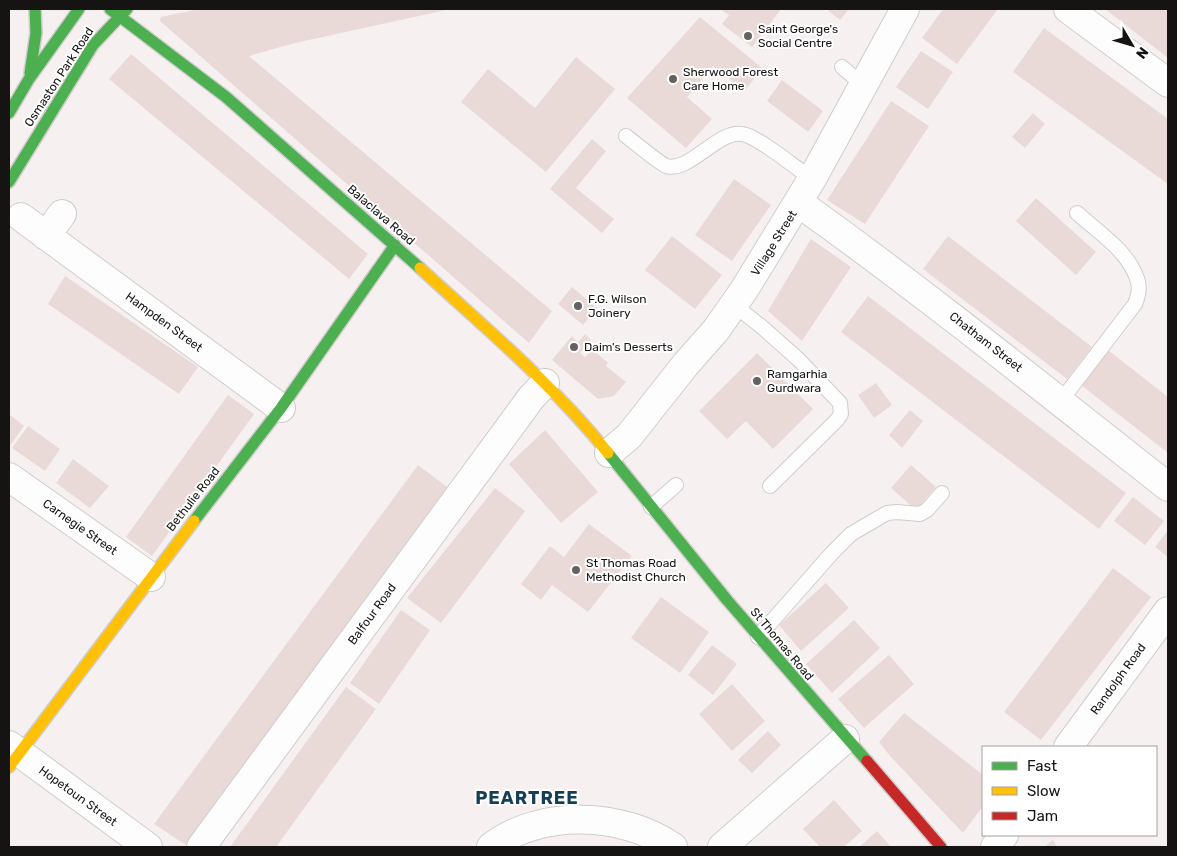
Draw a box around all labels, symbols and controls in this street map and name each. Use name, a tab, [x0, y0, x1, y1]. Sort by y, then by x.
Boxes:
north arrow	[1107, 20, 1157, 70]
place label: Saint George's Social Centre	[758, 22, 838, 50]
street label: Osmaston Park Road	[22, 25, 96, 129]
marker: Saint George's Social Centre	[742, 30, 754, 42]
text: N	[1132, 43, 1152, 62]
place label: Sherwood Forest Care Home	[683, 65, 778, 93]
marker: Sherwood Forest Care Home	[667, 73, 679, 85]
street label: Balaclava Road	[344, 182, 418, 248]
street label: Village Street	[748, 207, 800, 278]
street label: Hampden Street	[123, 289, 205, 355]
place label: F.G. Wilson Joinery	[588, 292, 647, 320]
marker: F.G. Wilson Joinery	[572, 300, 584, 312]
street label: Chatham Street	[947, 309, 1026, 375]
place label: Daim's Desserts	[584, 340, 673, 354]
marker: Daim's Desserts	[568, 341, 580, 353]
place label: Ramgarhia Gurdwara	[767, 367, 827, 395]
marker: Ramgarhia Gurdwara	[751, 375, 763, 387]
street label: Bethulie Road	[164, 464, 222, 534]
street label: Carnegie Street	[40, 496, 120, 558]
place label: St Thomas Road Methodist Church	[586, 556, 686, 584]
marker: St Thomas Road Methodist Church	[570, 564, 582, 576]
street label: Balfour Road	[345, 581, 399, 647]
street label: St Thomas Road	[748, 605, 816, 683]
street label: Randolph Road	[1087, 641, 1149, 717]
legend	[982, 746, 1157, 836]
text: Fast	[1027, 757, 1057, 775]
street label: Hopetoun Street	[36, 763, 120, 829]
text: Slow	[1027, 782, 1060, 800]
district label: PEARTREE	[475, 787, 579, 809]
text: Jam	[1027, 807, 1058, 825]

